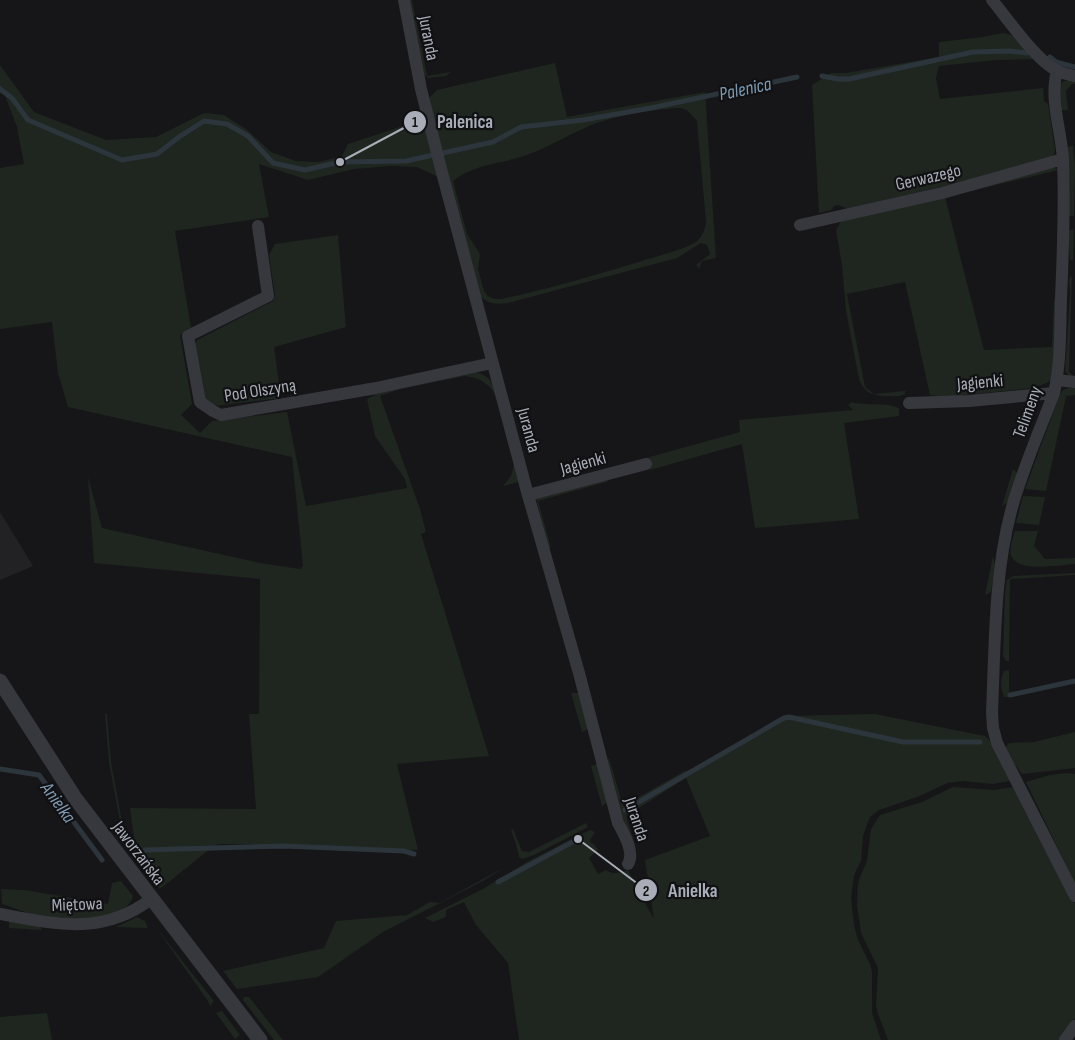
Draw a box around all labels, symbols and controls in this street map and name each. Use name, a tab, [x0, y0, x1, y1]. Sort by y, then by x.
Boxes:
street label: Juranda	[414, 13, 443, 62]
water label: Palenica	[717, 73, 774, 106]
callout: Palenica	[402, 105, 503, 139]
text: Palenica	[437, 111, 493, 134]
text: 1	[412, 113, 418, 132]
street label: Gerwazego	[893, 160, 963, 195]
street label: Jagienki	[955, 370, 1004, 395]
street label: Pod Olszyną	[223, 374, 297, 406]
street label: Telimeny	[1008, 383, 1047, 441]
street label: Juranda	[512, 405, 545, 455]
street label: Jagienki	[557, 447, 608, 480]
water label: Anielka	[35, 777, 81, 828]
street label: Juranda	[619, 793, 654, 844]
street label: Jaworzańska	[107, 816, 169, 889]
callout: Anielka	[634, 873, 728, 907]
text: Anielka	[667, 880, 718, 903]
text: 2	[643, 882, 649, 901]
street label: Miętowa	[51, 893, 103, 916]

